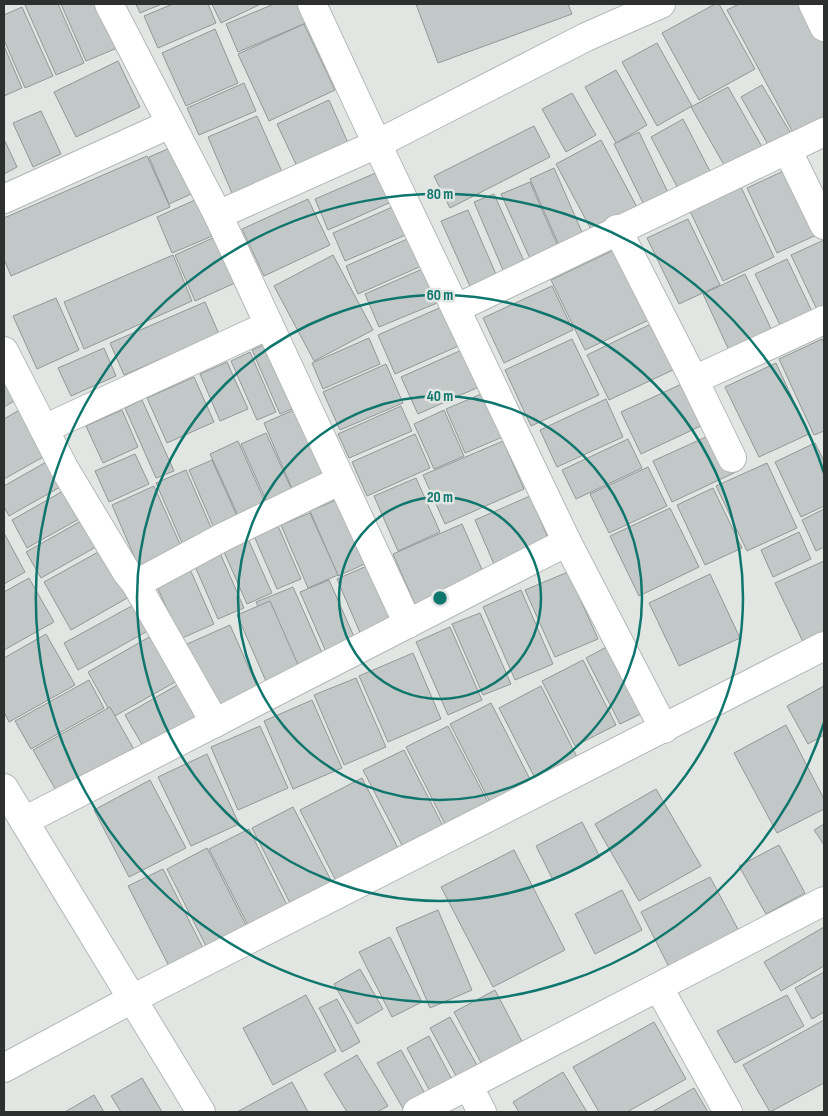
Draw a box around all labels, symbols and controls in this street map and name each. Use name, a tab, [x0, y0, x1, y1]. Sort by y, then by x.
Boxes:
text: 80 m	[427, 185, 453, 204]
text: 60 m	[427, 286, 453, 305]
text: 40 m	[427, 387, 453, 406]
text: 20 m	[427, 488, 453, 507]
centre of rings	[431, 589, 449, 607]

